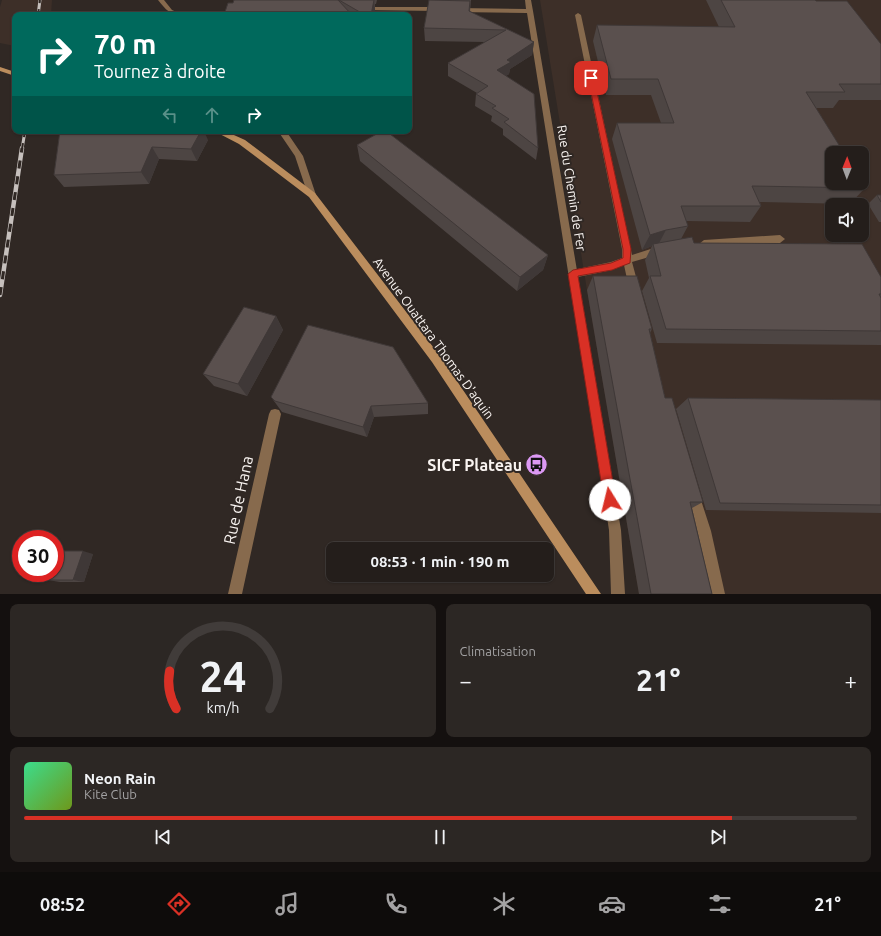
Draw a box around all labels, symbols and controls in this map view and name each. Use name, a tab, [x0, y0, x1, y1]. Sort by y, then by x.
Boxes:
icon: right	[28, 28, 80, 80]
text: 70 m	[94, 28, 156, 59]
text: Tournez à droite	[94, 61, 226, 81]
pin	[574, 61, 608, 95]
icon: arrive	[580, 67, 602, 89]
icon: left	[159, 104, 181, 126]
icon: ahead	[201, 104, 223, 126]
icon: right	[243, 104, 265, 126]
street label: Rue du Chemin de Fer	[555, 124, 589, 252]
north arrow	[825, 146, 869, 190]
map controls	[825, 146, 869, 242]
button: sound	[825, 198, 869, 242]
street label: Avenue Ouattara Thomas D'aquin	[371, 255, 497, 421]
bus stop icon: SICF Plateau	[524, 452, 550, 478]
street label: Rue de Hana	[220, 454, 256, 546]
place label: SICF Plateau	[427, 456, 522, 474]
position arrow	[589, 479, 631, 521]
speed limit sign: 30	[12, 530, 64, 582]
text: 08:53 · 1 min · 190 m	[371, 553, 509, 570]
text: Climatisation	[460, 644, 536, 658]
text: 24	[199, 652, 246, 699]
text: 21°	[636, 663, 680, 697]
text: −	[460, 668, 472, 693]
text: +	[845, 668, 857, 693]
text: km/h	[206, 699, 239, 715]
text: Neon Rain	[84, 770, 156, 787]
text: Kite Club	[84, 787, 137, 801]
icon: previous	[152, 826, 174, 848]
icon: pause	[429, 826, 451, 848]
icon: next	[707, 826, 729, 848]
icon: directions	[165, 890, 193, 918]
icon: music	[273, 890, 301, 918]
icon: phone	[382, 890, 410, 918]
icon: climate	[490, 890, 518, 918]
icon: car	[598, 890, 626, 918]
icon: filters	[706, 890, 734, 918]
text: 08:52	[40, 894, 85, 914]
text: 21°	[814, 894, 841, 914]

